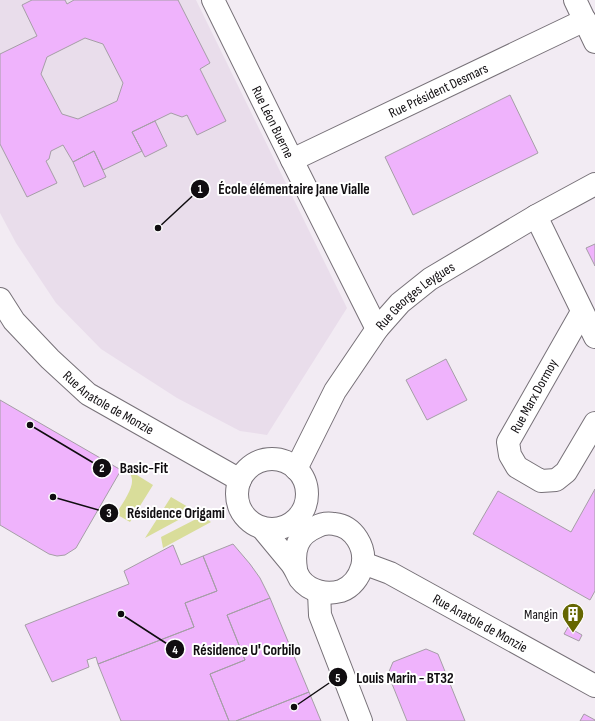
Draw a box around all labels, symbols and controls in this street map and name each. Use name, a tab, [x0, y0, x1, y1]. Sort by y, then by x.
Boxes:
street label: Rue Président Desmars	[386, 59, 491, 121]
street label: Rue Léon Buerne	[248, 83, 298, 161]
callout: École élémentaire Jane Vialle	[190, 176, 377, 203]
text: École élémentaire Jane Vialle	[218, 180, 370, 199]
text: 1	[198, 182, 203, 197]
street label: Rue Georges Leygues	[372, 258, 458, 333]
street label: Rue Marx Dormoy	[507, 355, 562, 436]
street label: Rue Anatole de Monzie	[60, 367, 157, 438]
callout: Basic-Fit	[92, 454, 176, 481]
text: Basic-Fit	[120, 459, 168, 478]
text: 2	[99, 461, 105, 476]
callout: Résidence Origami	[99, 499, 233, 526]
text: Résidence Origami	[127, 504, 225, 523]
text: 3	[106, 506, 112, 521]
street label: Rue Anatole de Monzie	[430, 590, 531, 656]
building icon: Mangin	[560, 601, 586, 634]
place label: Mangin	[524, 606, 558, 623]
callout: Résidence U' Corbilo	[165, 636, 309, 663]
text: Résidence U' Corbilo	[193, 641, 301, 660]
text: 4	[172, 643, 178, 658]
callout: Louis Marin - BT32	[328, 664, 461, 691]
text: Louis Marin - BT32	[356, 669, 454, 688]
text: 5	[335, 671, 341, 686]

